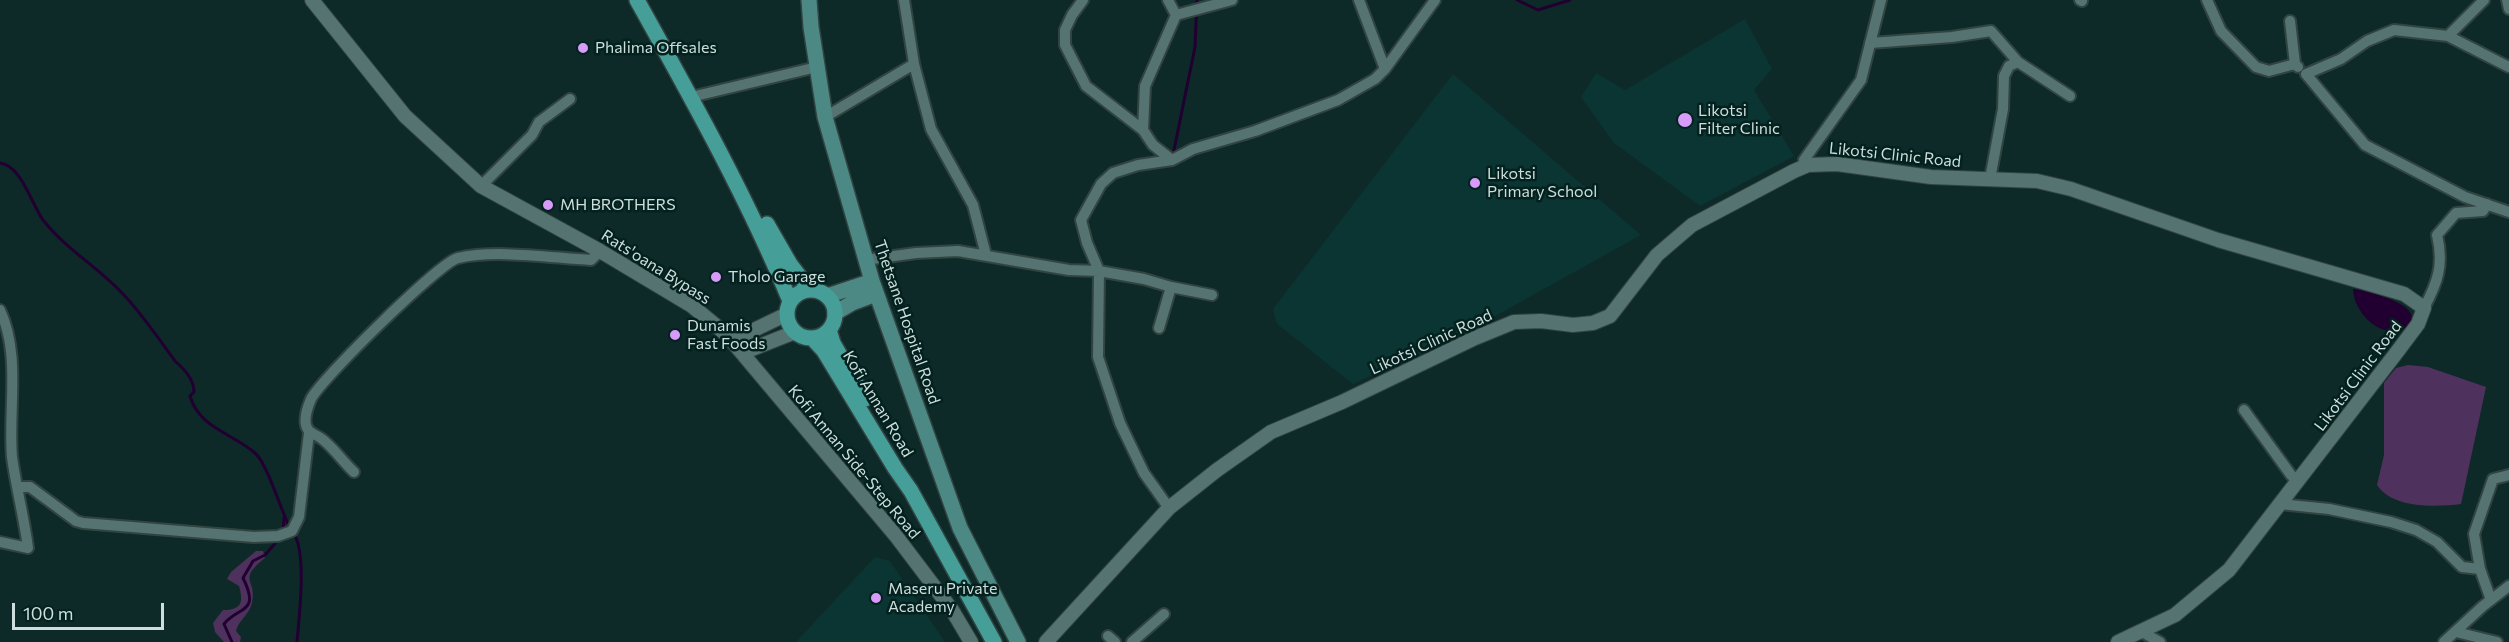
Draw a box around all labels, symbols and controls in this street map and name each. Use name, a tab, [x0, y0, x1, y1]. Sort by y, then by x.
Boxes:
place label: Phalima Offsales	[595, 38, 717, 58]
marker: Phalima Offsales	[576, 41, 590, 55]
place label: Likotsi Filter Clinic	[1698, 101, 1780, 139]
marker: Likotsi Filter Clinic	[1676, 111, 1694, 129]
street label: Likotsi Clinic Road	[1828, 139, 1962, 171]
place label: Likotsi Primary School	[1487, 164, 1597, 202]
marker: Likotsi Primary School	[1468, 176, 1482, 190]
place label: MH BROTHERS	[560, 195, 676, 215]
marker: MH BROTHERS	[541, 198, 555, 212]
street label: Rats'oana Bypass	[598, 226, 714, 308]
street label: Thetsane Hospital Road	[870, 237, 944, 407]
place label: Tholo Garage	[728, 267, 825, 287]
marker: Tholo Garage	[709, 270, 723, 284]
street label: Likotsi Clinic Road	[1367, 305, 1495, 379]
place label: Dunamis Fast Foods	[687, 316, 766, 354]
street label: Likotsi Clinic Road	[2310, 317, 2406, 435]
marker: Dunamis Fast Foods	[668, 328, 682, 342]
street label: Kofi Annan Road	[839, 347, 917, 461]
street label: Kofi Annan Side-Step Road	[784, 381, 924, 543]
place label: Maseru Private Academy	[888, 579, 997, 617]
scale bar	[15, 591, 166, 629]
marker: Maseru Private Academy	[869, 591, 883, 605]
text: 100 m	[23, 602, 73, 624]

